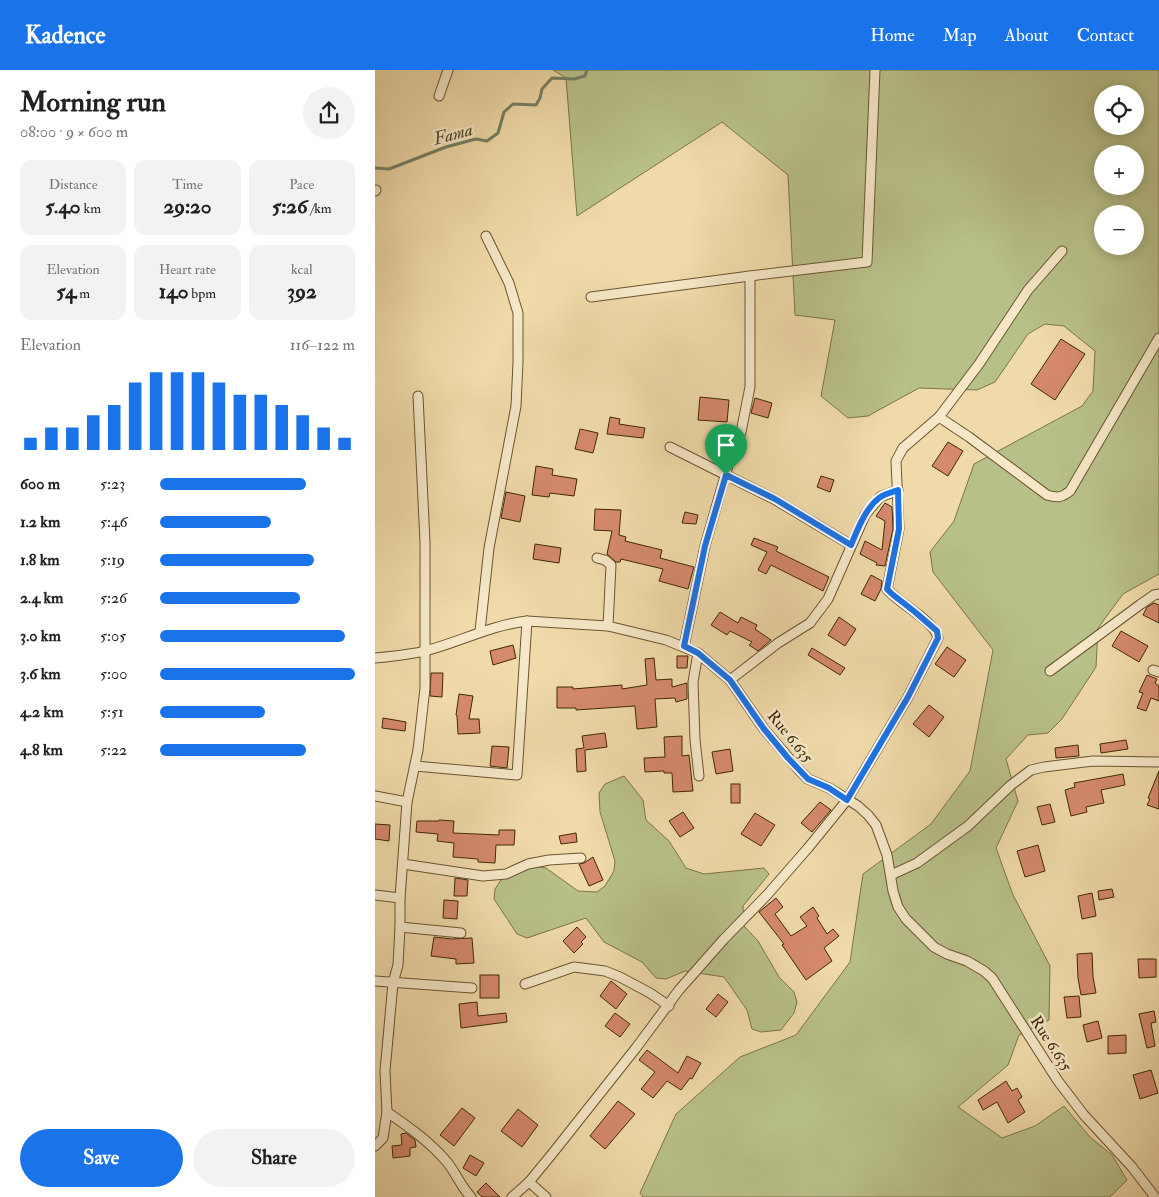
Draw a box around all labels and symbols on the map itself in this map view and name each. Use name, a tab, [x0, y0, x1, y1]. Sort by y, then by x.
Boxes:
water label: Fama	[430, 118, 475, 151]
pin	[705, 424, 747, 475]
street label: Rue 6.635	[763, 706, 818, 767]
street label: Rue 6.635	[1026, 1012, 1076, 1075]

